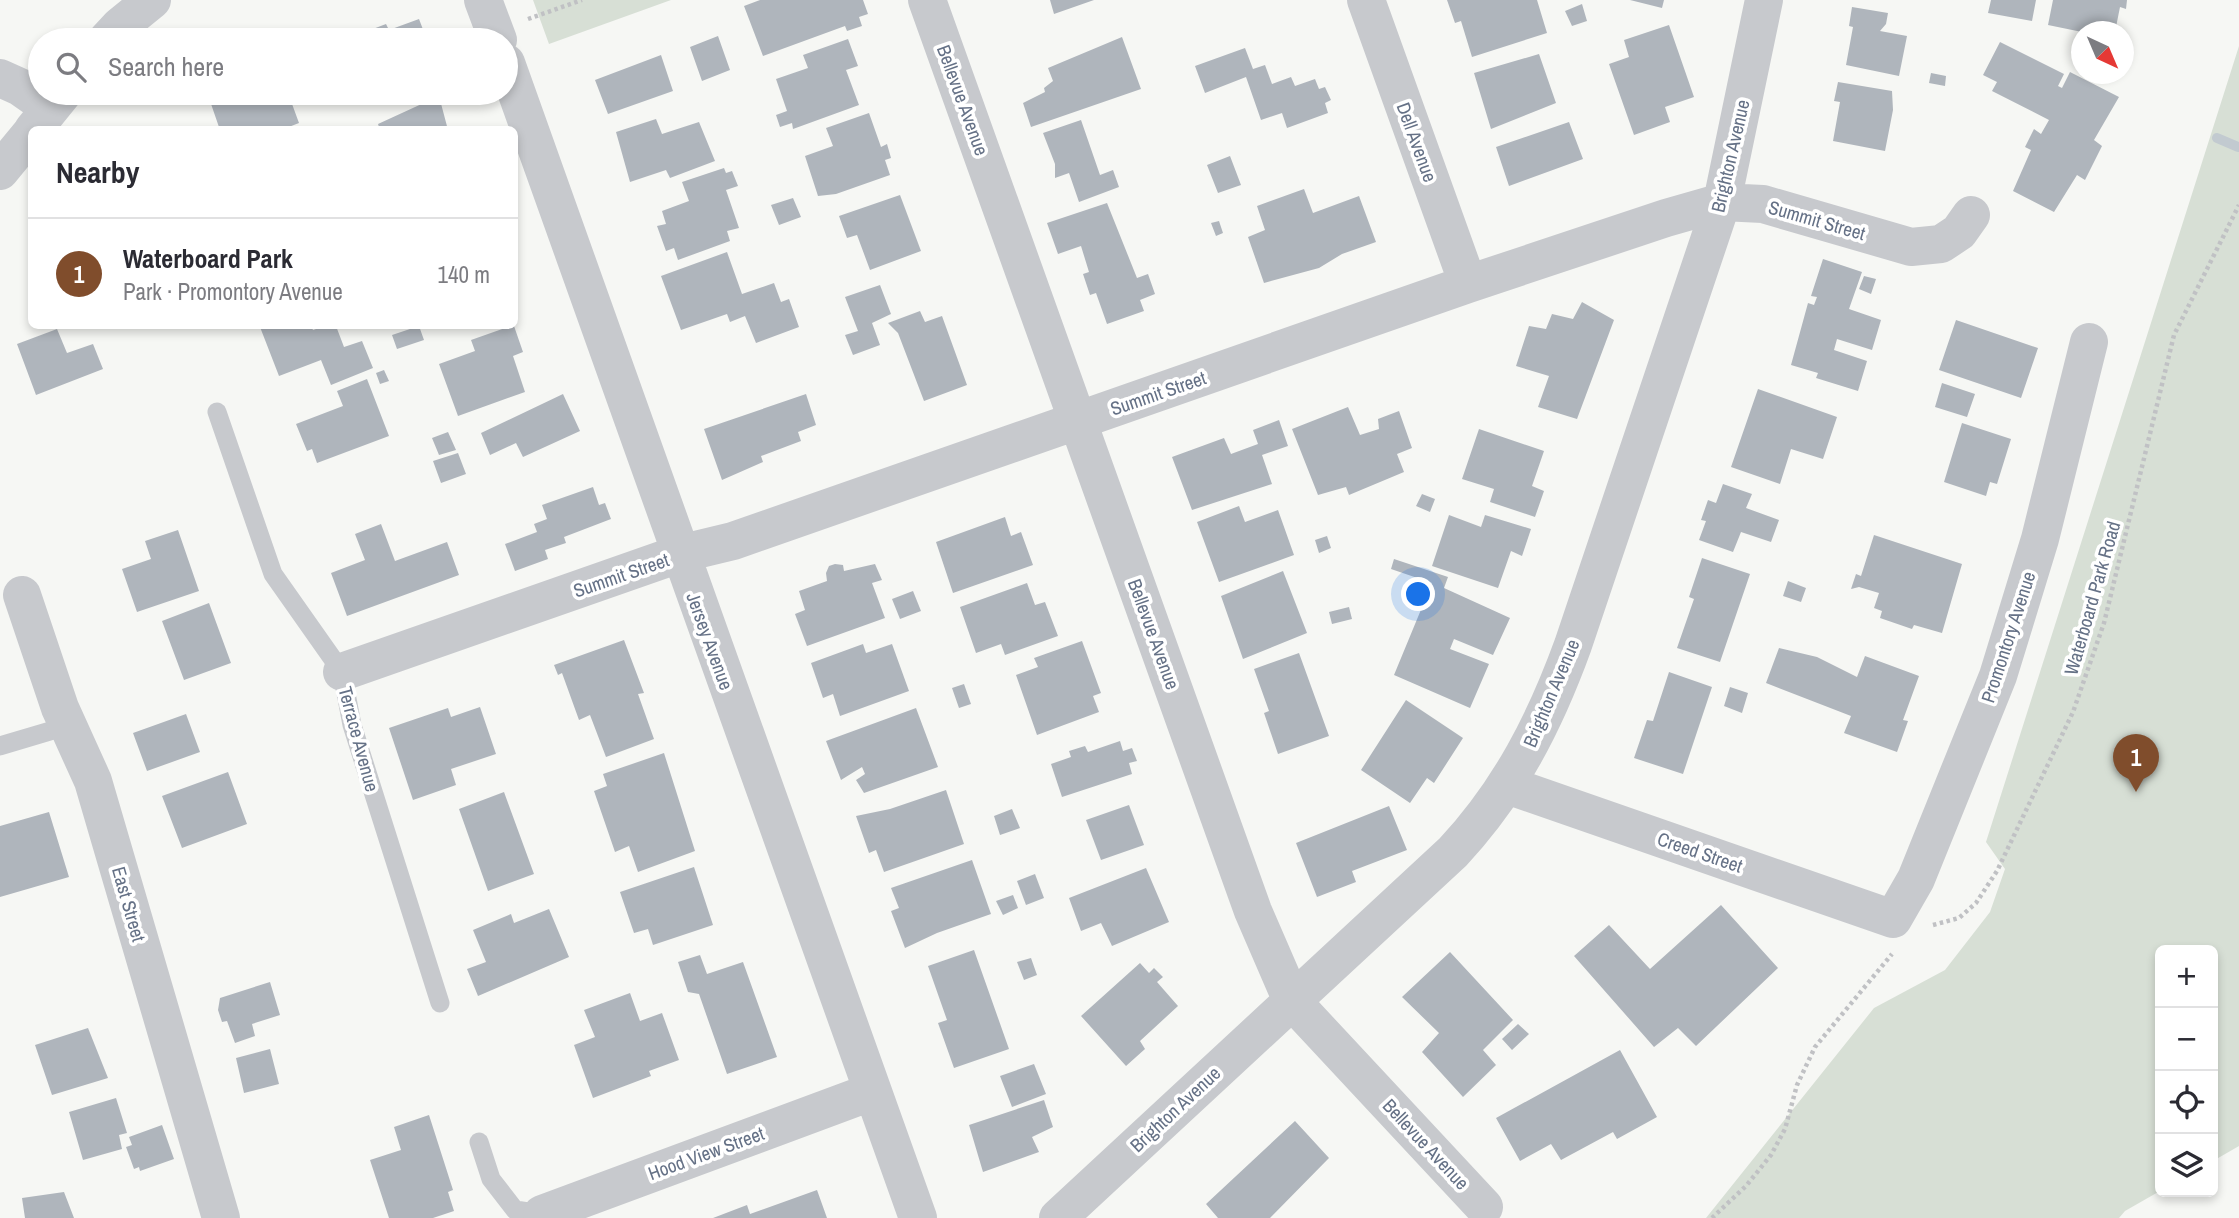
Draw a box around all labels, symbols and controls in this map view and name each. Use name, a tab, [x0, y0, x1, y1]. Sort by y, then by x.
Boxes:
north arrow	[2071, 21, 2134, 84]
search box	[28, 28, 518, 105]
street label: Bellevue Avenue	[931, 41, 995, 159]
icon: search	[52, 48, 90, 86]
text: Search here	[108, 49, 224, 84]
street label: Brighton Avenue	[1704, 97, 1756, 215]
street label: Dell Avenue	[1391, 99, 1443, 185]
text: Nearby	[56, 152, 139, 192]
street label: Summit Street	[1766, 194, 1869, 246]
text: Waterboard Park	[123, 241, 293, 276]
text: 1	[74, 259, 84, 290]
text: 140 m	[438, 259, 490, 290]
text: Park · Promontory Avenue	[123, 276, 343, 307]
street label: Summit Street	[1107, 364, 1210, 422]
street label: Waterboard Park Road	[2058, 518, 2126, 678]
street label: Summit Street	[570, 546, 673, 604]
street label: Promontory Avenue	[1975, 568, 2041, 706]
street label: Bellevue Avenue	[1122, 575, 1186, 693]
your location	[1401, 577, 1435, 611]
street label: Jersey Avenue	[680, 589, 740, 693]
street label: Brighton Avenue	[1517, 635, 1585, 751]
street label: Terrace Avenue	[332, 683, 386, 795]
pin: 1	[2113, 734, 2159, 792]
street label: Creed Street	[1654, 825, 1747, 879]
street label: East Street	[106, 863, 152, 945]
map controls	[2155, 945, 2218, 1197]
button: +	[2155, 945, 2218, 1008]
button: −	[2155, 1008, 2218, 1071]
street label: Brighton Avenue	[1124, 1060, 1226, 1158]
button: locate	[2155, 1071, 2218, 1134]
street label: Bellevue Avenue	[1377, 1093, 1475, 1195]
street label: Hood View Street	[644, 1120, 768, 1186]
button: layers	[2155, 1134, 2218, 1197]

